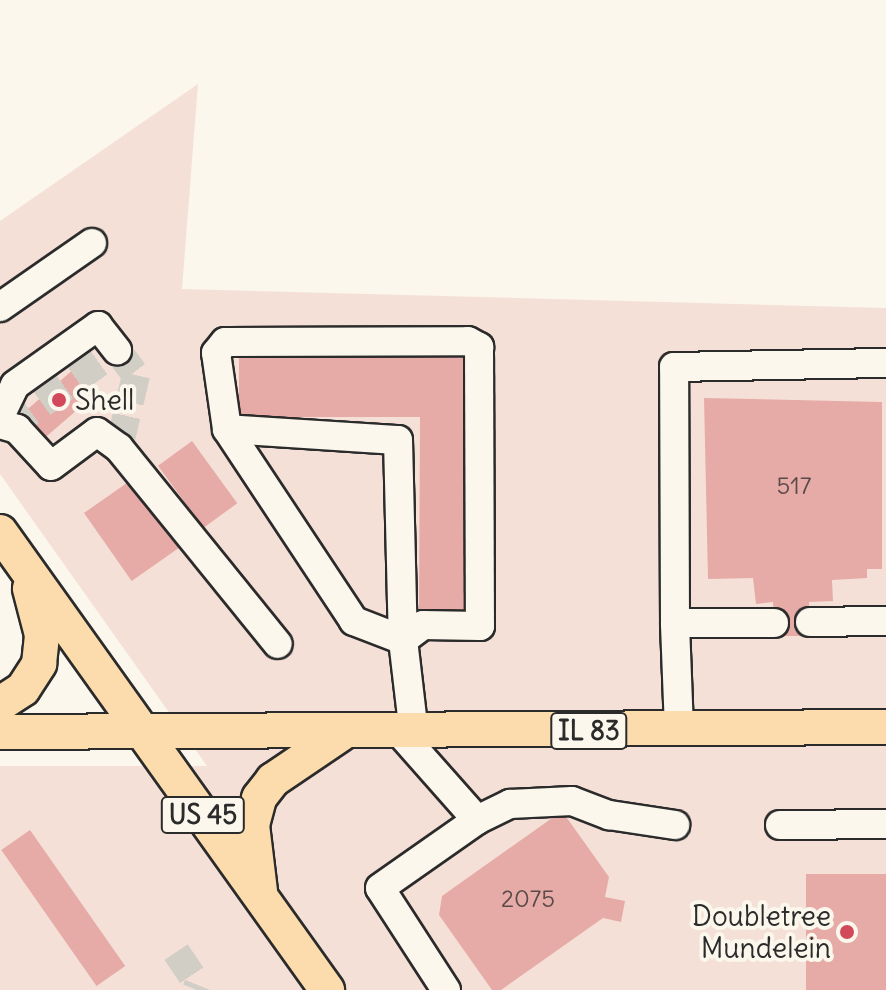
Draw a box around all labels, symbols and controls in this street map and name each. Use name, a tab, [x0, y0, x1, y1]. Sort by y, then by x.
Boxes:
place label: Shell	[75, 383, 134, 417]
marker: Shell	[50, 391, 68, 409]
house number: 517	[776, 472, 812, 500]
road number: IL 83	[549, 709, 629, 753]
road number: US 45	[159, 793, 247, 837]
house number: 2075	[501, 885, 555, 913]
place label: Doubletree Mundelein	[692, 899, 831, 965]
marker: Doubletree Mundelein	[838, 923, 856, 941]

